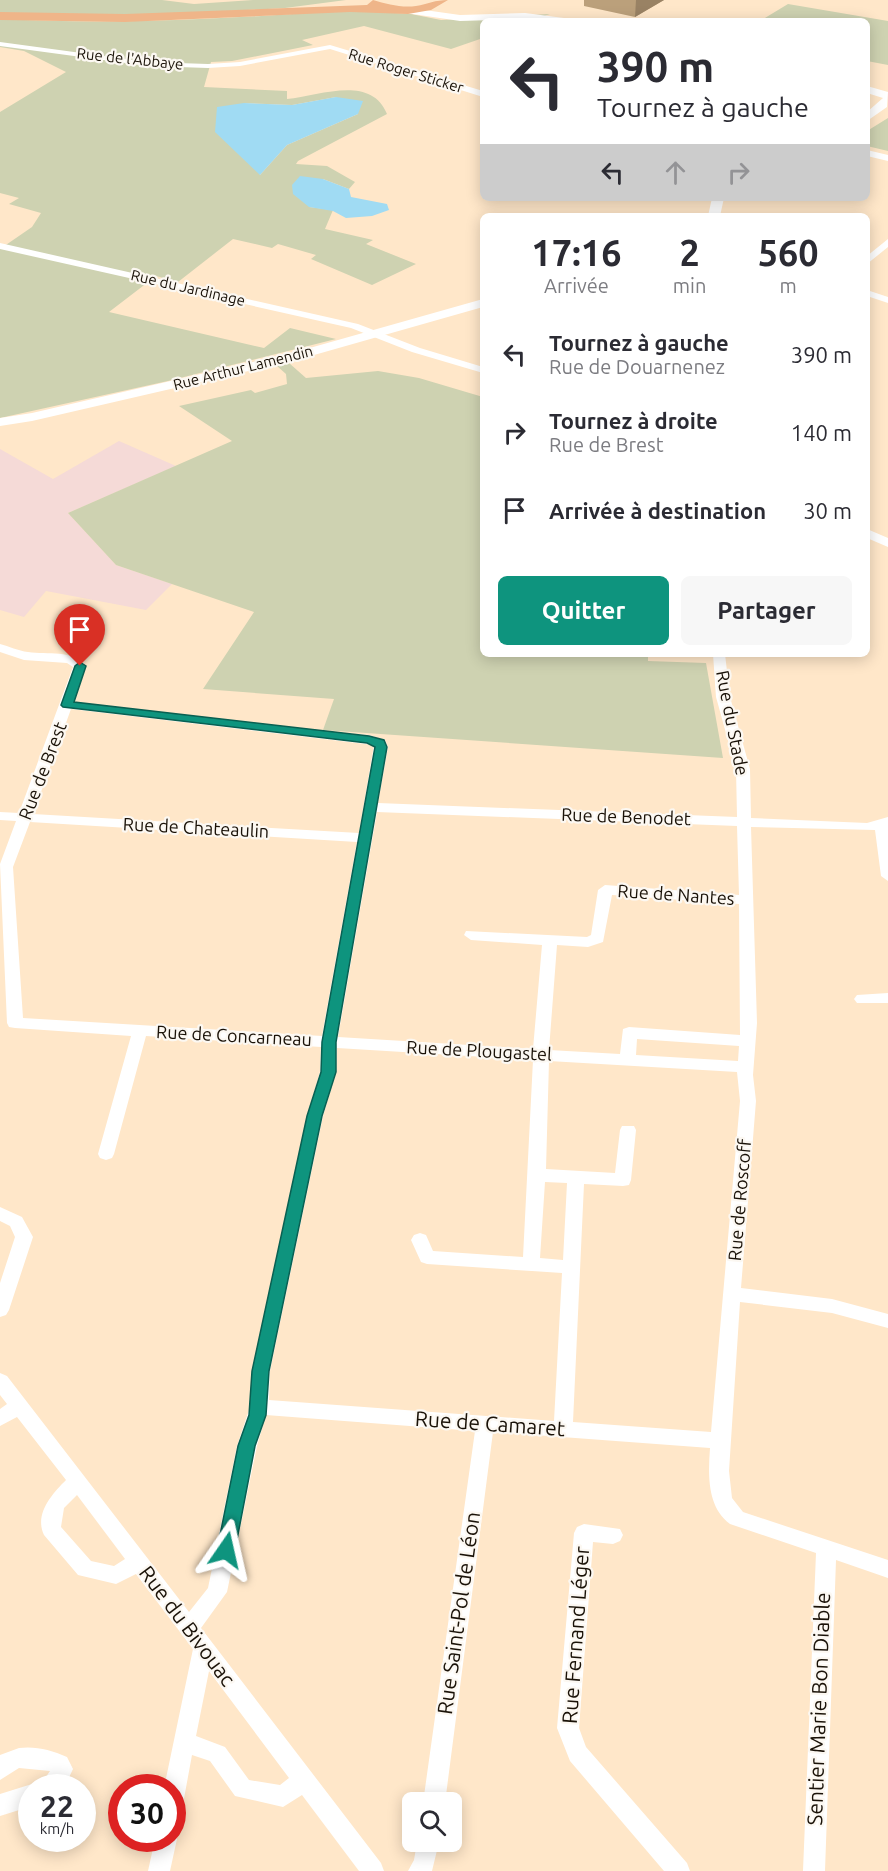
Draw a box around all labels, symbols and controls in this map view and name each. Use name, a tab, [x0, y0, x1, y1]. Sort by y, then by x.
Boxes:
icon: left	[498, 42, 576, 120]
text: 390 m	[597, 43, 714, 90]
street label: Rue de l'Abbaye	[76, 44, 184, 73]
street label: Rue Roger Sticker	[347, 45, 466, 96]
text: Tournez à gauche	[597, 92, 809, 122]
icon: left	[596, 156, 629, 189]
icon: ahead	[659, 156, 692, 189]
icon: right	[722, 156, 755, 189]
text: 17:16	[531, 232, 621, 273]
text: 2	[679, 232, 700, 273]
text: 560	[758, 232, 819, 273]
street label: Rue du Jardinage	[129, 266, 247, 309]
text: Arrivée	[544, 274, 609, 297]
text: min	[673, 274, 706, 297]
text: m	[780, 274, 797, 297]
text: Tournez à gauche	[549, 330, 729, 355]
icon: left	[498, 338, 531, 371]
street label: Rue Arthur Lamendin	[171, 342, 314, 393]
text: 390 m	[791, 342, 852, 367]
text: Rue de Douarnenez	[549, 355, 725, 378]
text: Tournez à droite	[549, 408, 718, 433]
icon: right	[498, 416, 531, 449]
text: 140 m	[791, 420, 852, 445]
text: Rue de Brest	[549, 433, 664, 456]
icon: arrive	[498, 494, 531, 527]
text: Arrivée à destination	[549, 498, 766, 523]
text: 30 m	[803, 498, 852, 523]
button: Quitter	[498, 576, 669, 645]
button: Partager	[681, 576, 852, 645]
pin	[54, 604, 105, 666]
icon: arrive	[63, 613, 96, 646]
street label: Rue du Stade	[713, 669, 753, 777]
street label: Rue de Brest	[14, 719, 70, 822]
street label: Rue de Benodet	[561, 804, 691, 828]
street label: Rue de Chateaulin	[122, 813, 270, 841]
street label: Rue de Nantes	[617, 880, 735, 908]
street label: Rue de Concarneau	[156, 1021, 313, 1049]
street label: Rue de Plougastel	[406, 1036, 553, 1064]
street label: Rue de Roscoff	[724, 1138, 754, 1262]
street label: Rue de Camaret	[414, 1406, 566, 1440]
street label: Rue Saint-Pol de Léon	[432, 1510, 484, 1716]
position arrow	[194, 1518, 258, 1582]
street label: Rue Fernand Léger	[557, 1545, 593, 1724]
street label: Rue du Bivouac	[135, 1561, 241, 1690]
street label: Sentier Marie Bon Diable	[802, 1592, 834, 1826]
speed limit sign: 30	[108, 1774, 186, 1852]
text: 22	[40, 1789, 74, 1823]
map controls	[402, 1792, 462, 1852]
button: search	[402, 1792, 462, 1852]
text: km/h	[40, 1820, 74, 1837]

